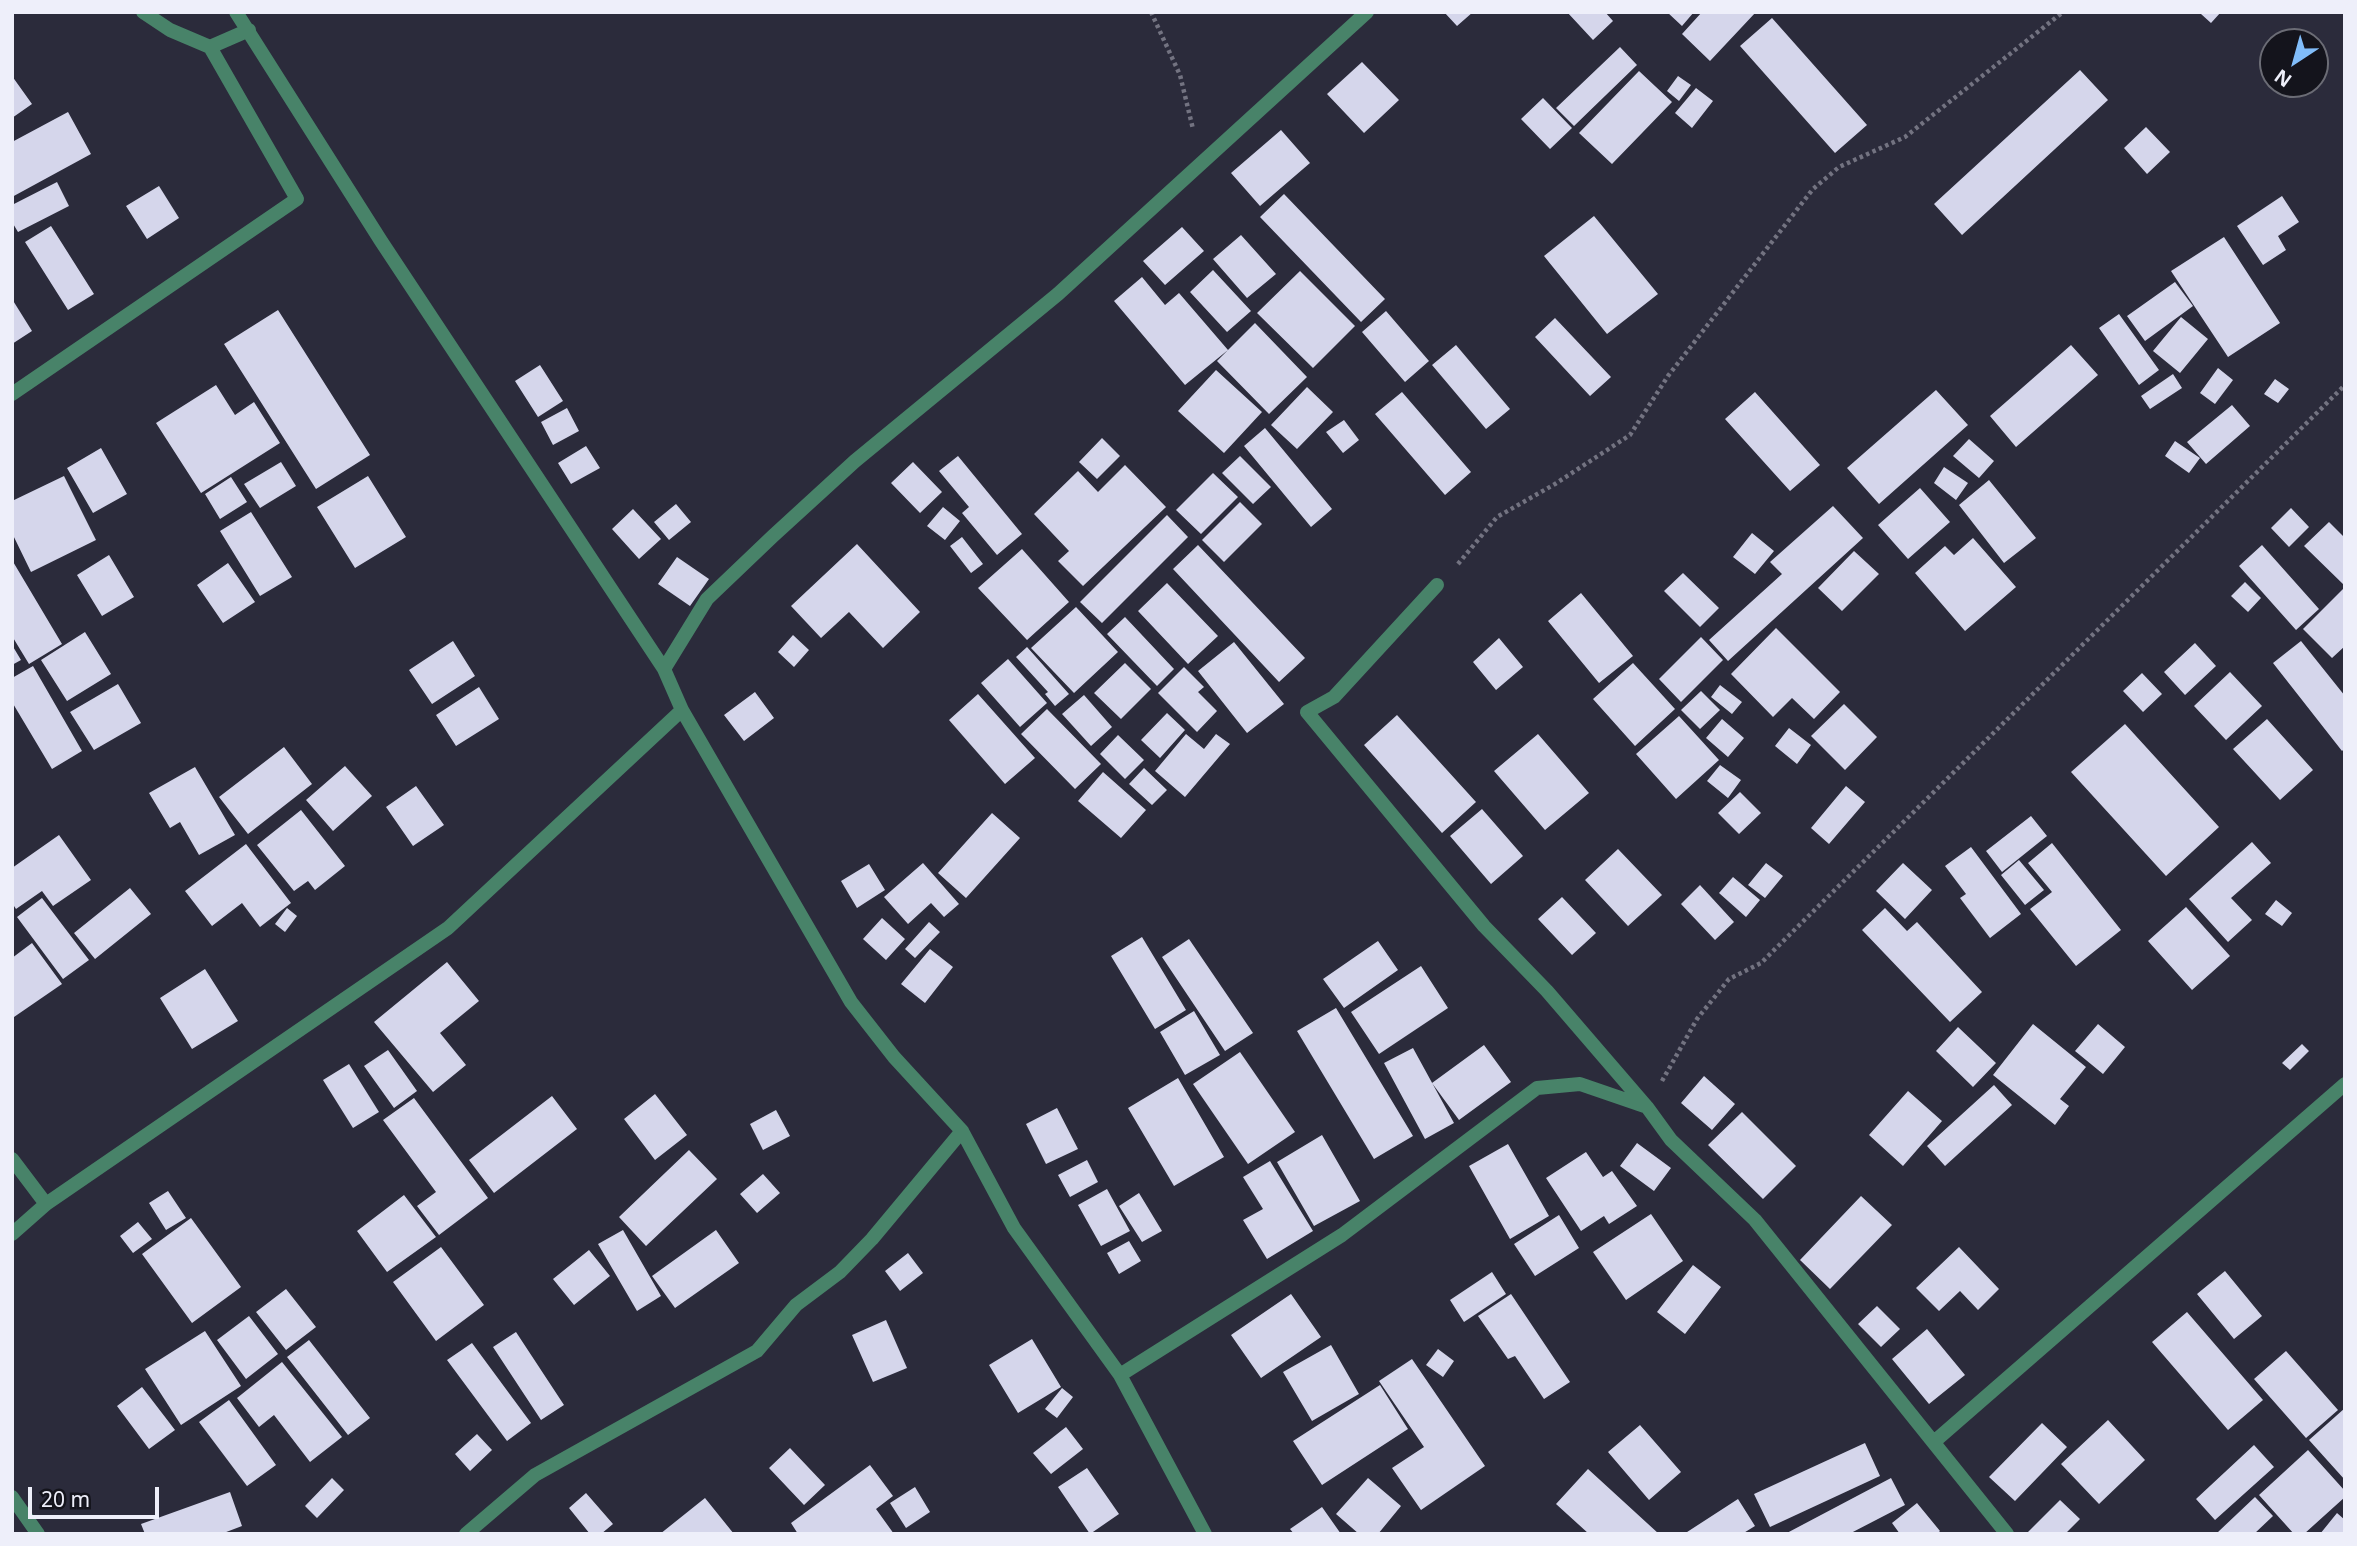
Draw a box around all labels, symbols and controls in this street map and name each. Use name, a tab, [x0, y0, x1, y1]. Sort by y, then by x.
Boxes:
north arrow	[2259, 28, 2329, 98]
text: N	[2269, 63, 2297, 93]
scale bar	[32, 1472, 163, 1516]
text: 20 m	[41, 1485, 90, 1513]

